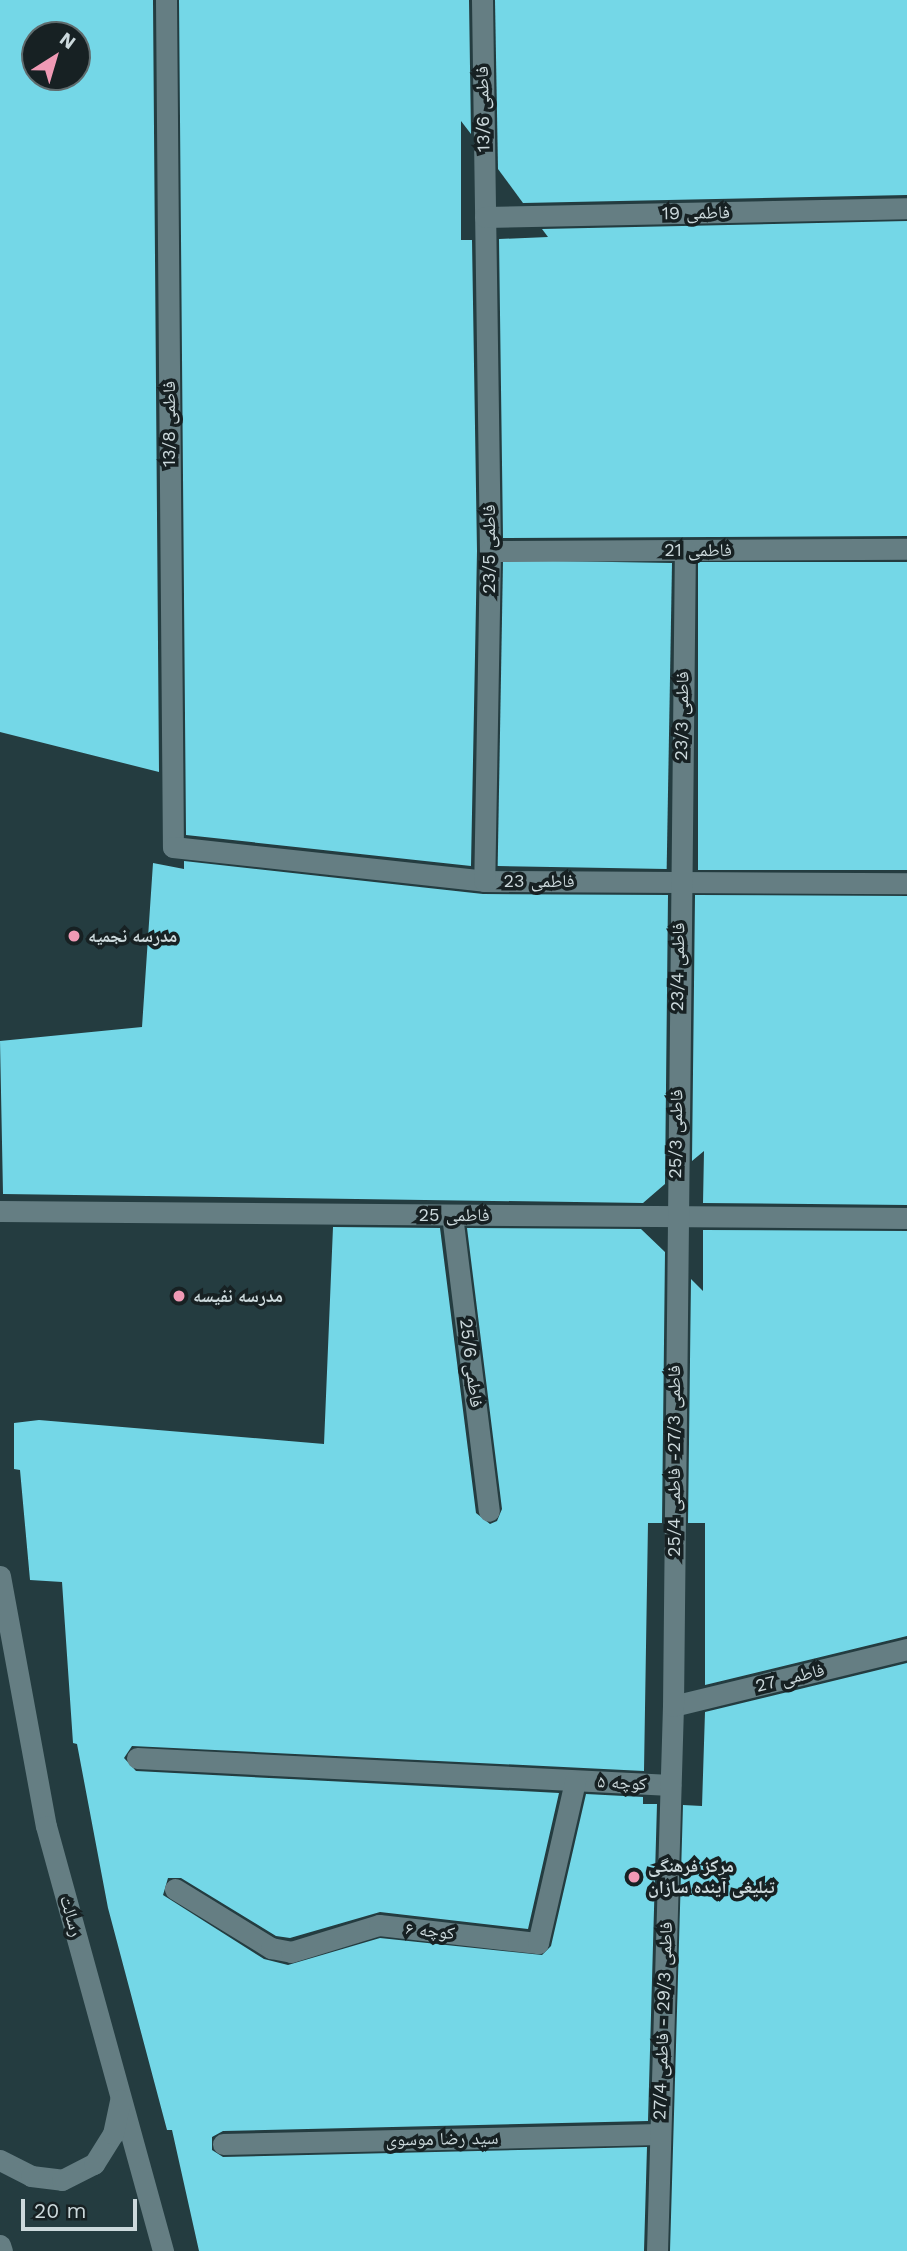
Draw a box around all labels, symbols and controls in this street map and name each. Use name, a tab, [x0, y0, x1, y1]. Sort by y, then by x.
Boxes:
north arrow	[21, 21, 91, 91]
text: N	[55, 27, 80, 54]
street label: فاطمی 13/6	[471, 66, 495, 152]
street label: فاطمی 19	[662, 202, 730, 224]
street label: فاطمی 13/8	[158, 381, 180, 467]
street label: فاطمی 23/5	[478, 504, 500, 594]
street label: فاطمی 21	[664, 539, 732, 561]
street label: فاطمی 23/3	[670, 671, 694, 761]
street label: فاطمی 23	[504, 870, 574, 892]
street label: فاطمی 23/4	[666, 922, 690, 1012]
place label: مدرسه نجمیه	[88, 925, 177, 947]
marker: مدرسه نجمیه	[66, 928, 82, 944]
street label: فاطمی 25/3	[664, 1089, 688, 1179]
street label: فاطمی 25	[419, 1204, 489, 1226]
place label: مدرسه نفیسه	[193, 1285, 283, 1307]
marker: مدرسه نفیسه	[171, 1288, 187, 1304]
street label: فاطمی 25/6	[455, 1317, 487, 1409]
street label: فاطمی 27/3- فاطمی 25/4	[663, 1365, 685, 1557]
street label: فاطمی 27	[753, 1659, 827, 1697]
street label: کوچه ۵	[597, 1771, 647, 1795]
place label: مرکز فرهنگی تبلیغی آینده سازان	[648, 1856, 775, 1898]
marker: مرکز فرهنگی تبلیغی آینده سازان	[626, 1869, 642, 1885]
street label: رسالت	[55, 1893, 87, 1939]
street label: کوچه ۶	[404, 1918, 456, 1944]
street label: فاطمی 29/3 - فاطمی 27/4	[649, 1922, 677, 2120]
street label: سید رضا موسوی	[385, 2127, 499, 2151]
scale bar	[24, 2184, 140, 2228]
text: 20 m	[34, 2198, 86, 2223]

